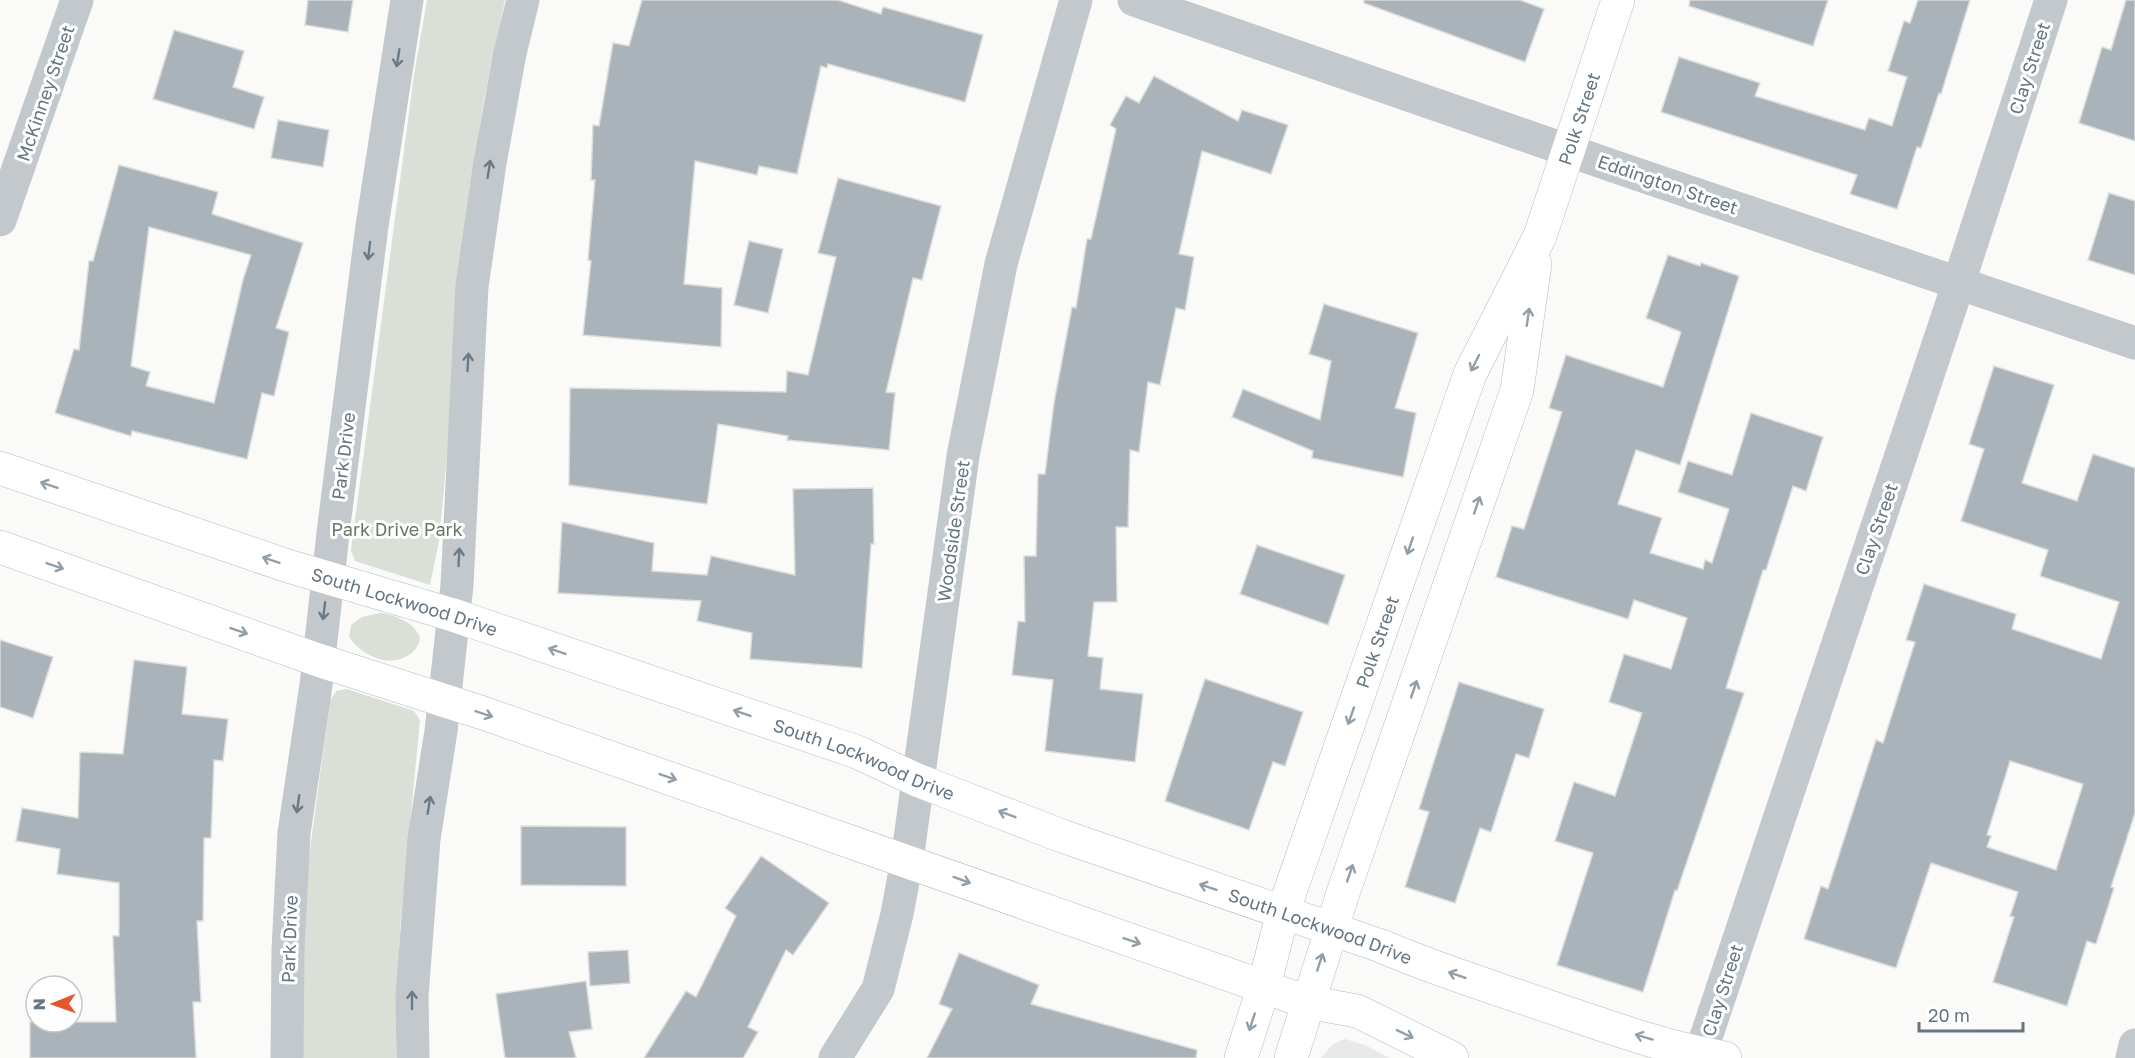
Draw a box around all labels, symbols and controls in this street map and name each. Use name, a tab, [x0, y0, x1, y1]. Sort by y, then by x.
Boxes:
street label: Clay Street	[2004, 19, 2054, 117]
street label: McKinney Street	[11, 22, 79, 164]
one-way arrow	[393, 47, 404, 67]
street label: Polk Street	[1553, 69, 1604, 168]
street label: Eddington Street	[1595, 150, 1741, 218]
one-way arrow	[484, 159, 495, 179]
one-way arrow	[364, 240, 375, 260]
one-way arrow	[1522, 308, 1533, 327]
one-way arrow	[463, 353, 474, 373]
one-way arrow	[1469, 353, 1480, 371]
street label: Park Drive	[327, 411, 359, 501]
street label: Woodside Street	[932, 459, 974, 603]
one-way arrow	[40, 479, 59, 490]
street label: Clay Street	[1850, 480, 1902, 578]
one-way arrow	[1473, 496, 1484, 514]
park label: Park Drive Park	[331, 518, 463, 540]
one-way arrow	[1403, 536, 1414, 555]
one-way arrow	[453, 548, 464, 568]
one-way arrow	[262, 553, 281, 564]
one-way arrow	[45, 562, 64, 573]
street label: South Lockwood Drive	[309, 563, 500, 640]
street label: Polk Street	[1351, 593, 1403, 691]
one-way arrow	[318, 600, 329, 620]
one-way arrow	[229, 627, 248, 638]
one-way arrow	[548, 644, 567, 655]
one-way arrow	[1409, 680, 1420, 699]
one-way arrow	[733, 706, 752, 717]
one-way arrow	[1344, 707, 1355, 725]
one-way arrow	[474, 709, 493, 720]
street label: South Lockwood Drive	[770, 713, 958, 805]
one-way arrow	[658, 773, 677, 784]
one-way arrow	[293, 794, 304, 813]
one-way arrow	[424, 796, 435, 816]
one-way arrow	[998, 808, 1017, 819]
one-way arrow	[1345, 864, 1356, 883]
one-way arrow	[952, 876, 971, 887]
one-way arrow	[1199, 881, 1218, 892]
street label: South Lockwood Drive	[1225, 883, 1415, 969]
street label: Park Drive	[276, 895, 302, 983]
one-way arrow	[1122, 936, 1141, 947]
street label: Clay Street	[1697, 941, 1747, 1039]
one-way arrow	[1316, 953, 1327, 972]
one-way arrow	[1448, 969, 1467, 980]
north arrow	[24, 974, 84, 1034]
one-way arrow	[406, 990, 418, 1010]
scale bar	[1919, 995, 2022, 1033]
text: N	[29, 998, 49, 1011]
text: 20 m	[1928, 1004, 1970, 1026]
one-way arrow	[1246, 1012, 1257, 1031]
one-way arrow	[1395, 1029, 1413, 1041]
one-way arrow	[1635, 1031, 1654, 1042]

